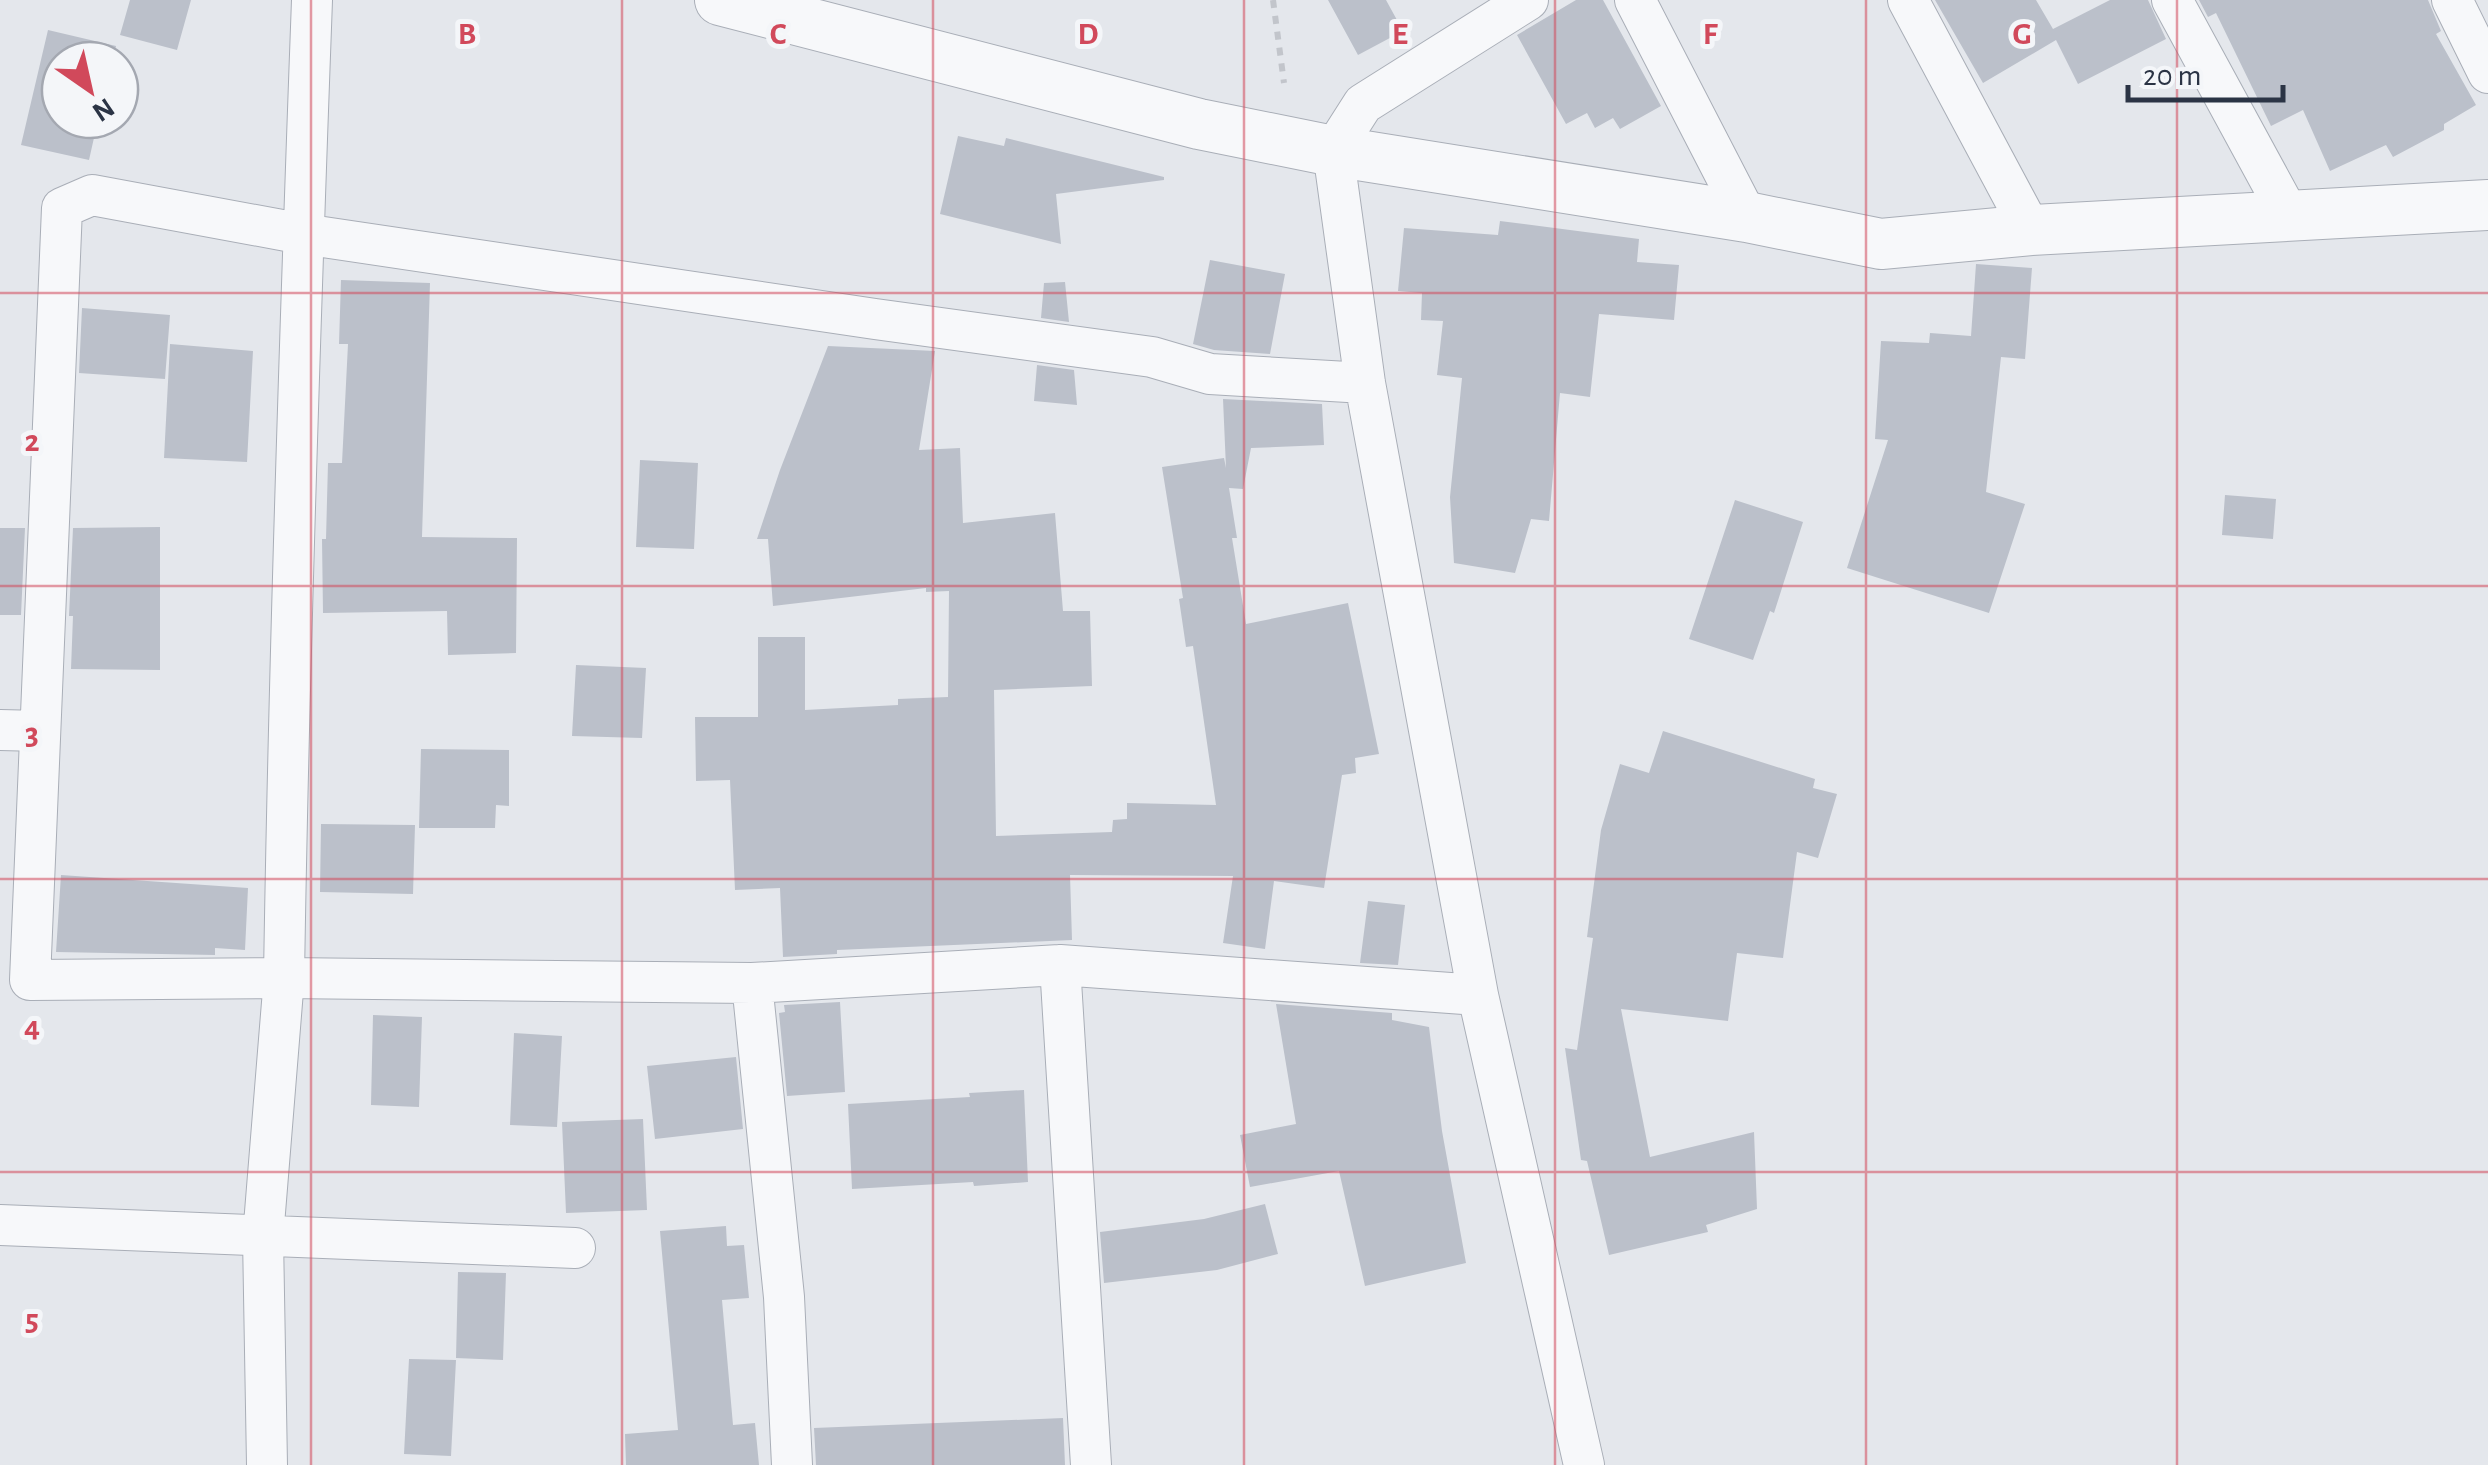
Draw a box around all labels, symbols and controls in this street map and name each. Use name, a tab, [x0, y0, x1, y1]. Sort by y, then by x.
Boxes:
text: B	[458, 18, 476, 50]
text: C	[770, 18, 787, 50]
text: D	[1078, 18, 1099, 50]
text: E	[1392, 18, 1408, 50]
text: F	[1703, 18, 1719, 50]
text: G	[2012, 18, 2032, 50]
north arrow	[40, 40, 140, 140]
scale bar	[2128, 40, 2283, 102]
text: 20 m	[2143, 61, 2201, 91]
text: N	[87, 92, 119, 126]
text: 2	[24, 425, 40, 457]
text: 3	[25, 718, 39, 750]
text: 4	[24, 1011, 40, 1043]
text: 5	[25, 1304, 39, 1336]

